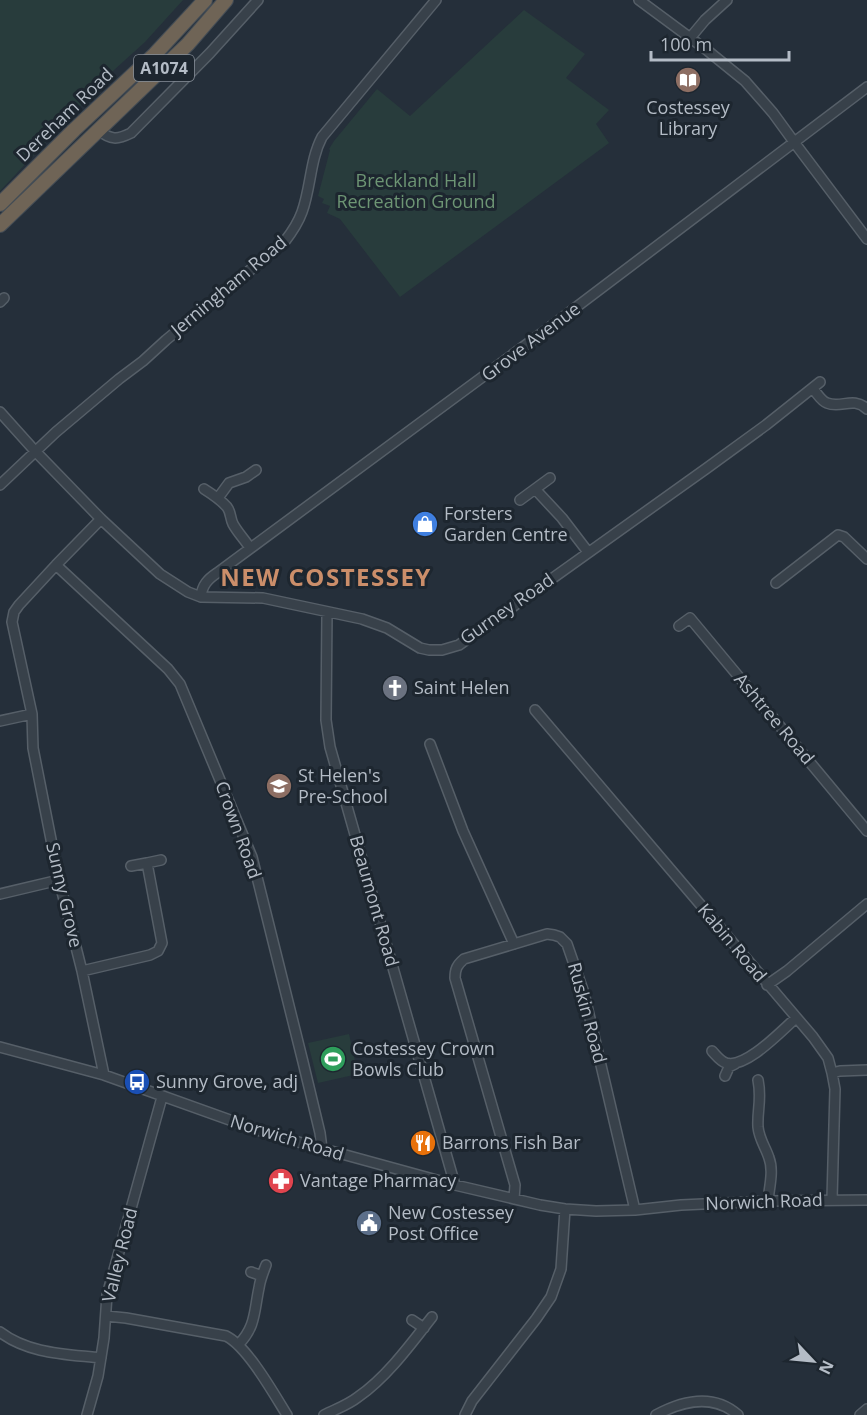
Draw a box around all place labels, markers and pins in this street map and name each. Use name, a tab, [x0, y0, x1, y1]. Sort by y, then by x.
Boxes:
library icon: Costessey Library	[673, 65, 703, 95]
place label: Costessey Library	[646, 95, 731, 140]
place label: Forsters Garden Centre	[444, 501, 568, 546]
shop icon: Forsters Garden Centre	[410, 509, 440, 539]
church icon: Saint Helen	[380, 673, 410, 703]
place label: Saint Helen	[414, 675, 510, 699]
place label: St Helen's Pre-School	[298, 763, 388, 808]
school or university icon: St Helen's Pre-School	[264, 771, 294, 801]
place label: Costessey Crown Bowls Club	[352, 1036, 495, 1081]
sports icon: Costessey Crown Bowls Club	[318, 1044, 348, 1074]
bus stop icon: Sunny Grove, adj	[122, 1067, 152, 1097]
place label: Sunny Grove, adj	[156, 1069, 298, 1093]
restaurant icon: Barrons Fish Bar	[408, 1128, 438, 1158]
place label: Barrons Fish Bar	[442, 1130, 581, 1154]
pharmacy icon: Vantage Pharmacy	[266, 1166, 296, 1196]
place label: Vantage Pharmacy	[300, 1168, 457, 1192]
place label: New Costessey Post Office	[388, 1200, 515, 1245]
public building icon: New Costessey Post Office	[354, 1208, 384, 1238]

